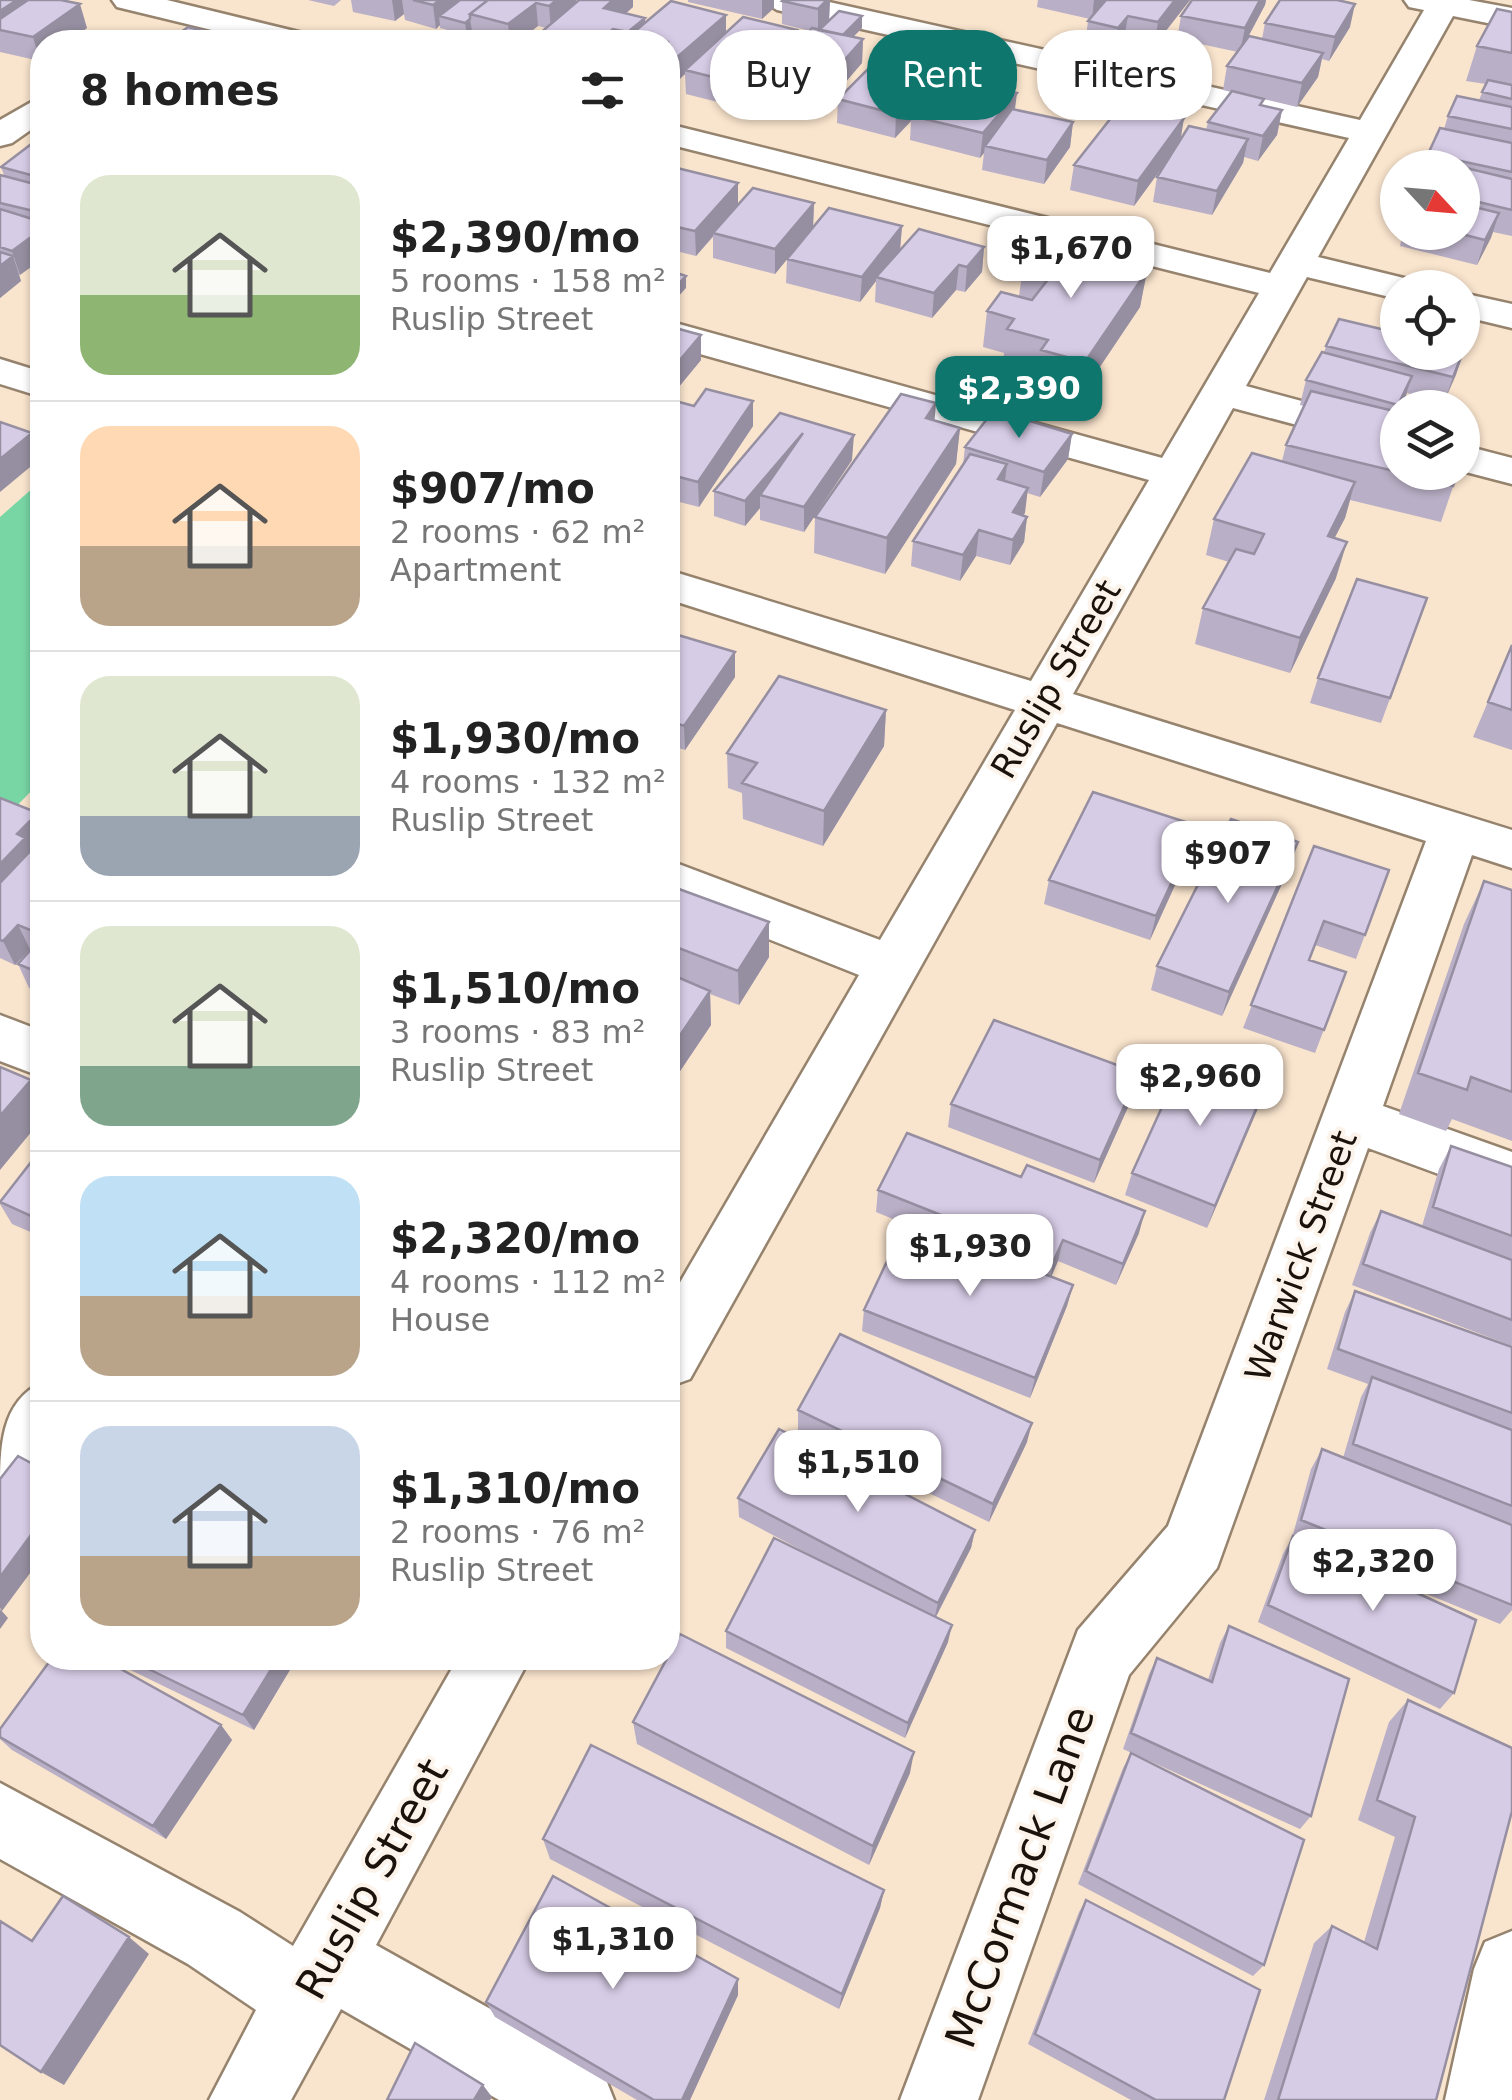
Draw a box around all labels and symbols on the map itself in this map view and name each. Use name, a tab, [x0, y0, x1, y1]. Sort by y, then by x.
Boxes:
north arrow	[1380, 150, 1480, 250]
pin: $1,670	[990, 216, 1152, 301]
pin: $2,390	[938, 356, 1100, 441]
street label: Ruslip Street	[983, 573, 1129, 785]
pin: $907	[1169, 821, 1287, 906]
pin: $2,960	[1119, 1044, 1281, 1129]
street label: Warwick Street	[1237, 1125, 1365, 1387]
pin: $1,930	[889, 1214, 1051, 1299]
pin: $1,510	[777, 1430, 939, 1515]
pin: $2,320	[1292, 1529, 1454, 1614]
street label: McCormack Lane	[935, 1700, 1105, 2054]
street label: Ruslip Street	[286, 1750, 458, 2008]
pin: $1,310	[532, 1907, 694, 1992]

